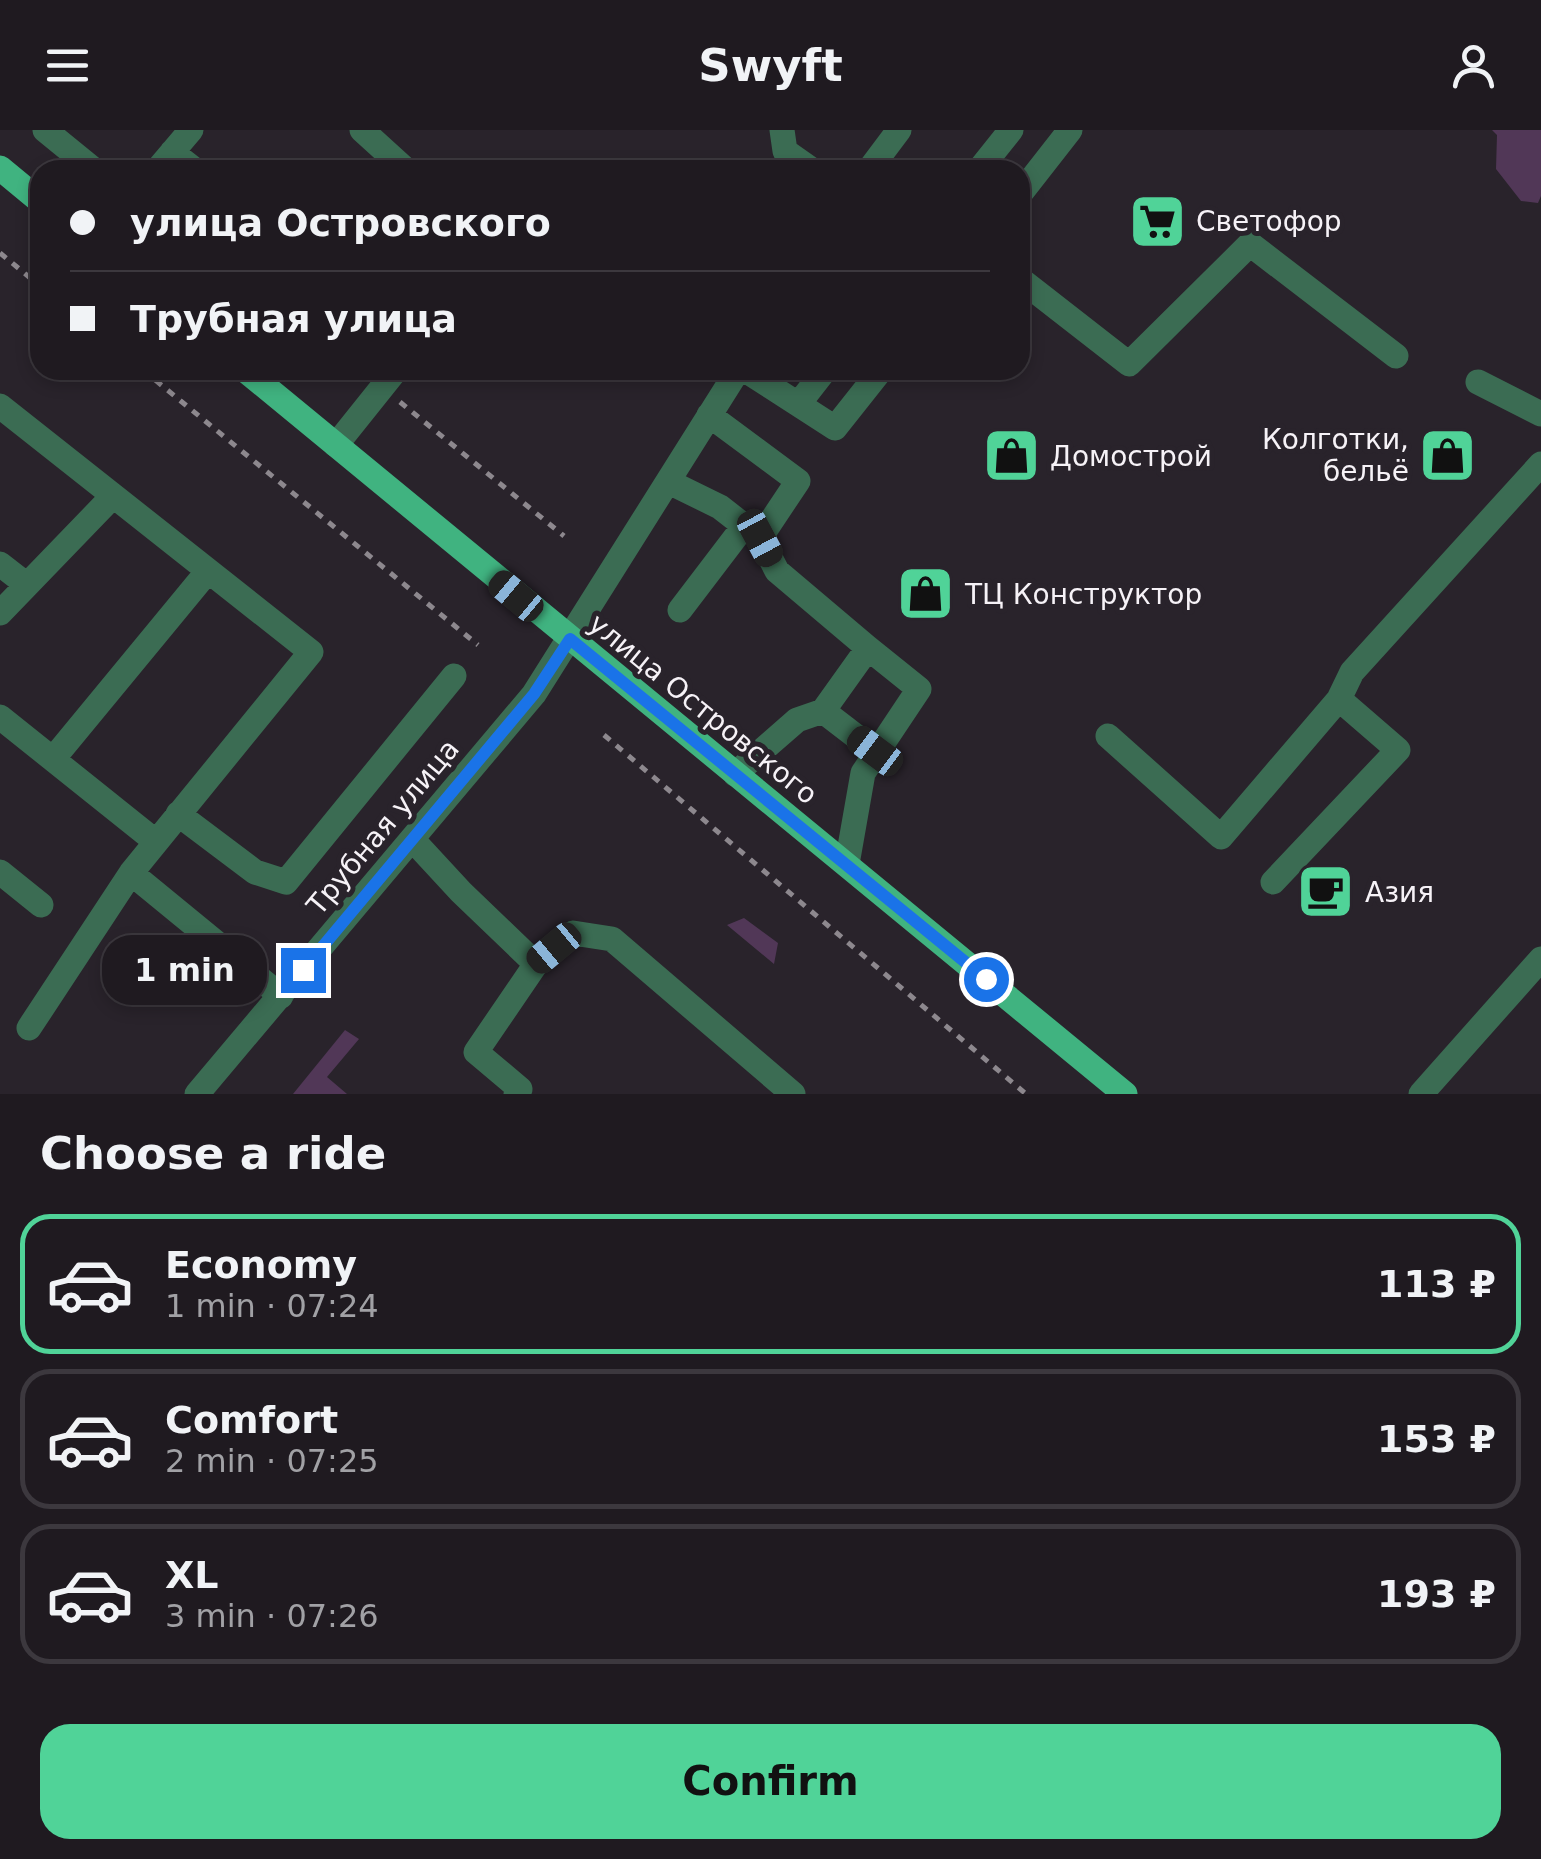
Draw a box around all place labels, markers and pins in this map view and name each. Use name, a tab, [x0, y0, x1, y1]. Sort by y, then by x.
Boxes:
supermarket icon: Светофор	[1127, 191, 1187, 251]
place label: Светофор	[1196, 205, 1342, 238]
place label: Колготки, бельё	[1262, 423, 1409, 488]
shop icon: Колготки, бельё	[1418, 425, 1478, 485]
shop icon: Домострой	[981, 426, 1041, 486]
place label: Домострой	[1050, 440, 1212, 473]
shop icon: ТЦ Конструктор	[896, 564, 956, 624]
place label: ТЦ Конструктор	[964, 578, 1202, 611]
cafe icon: Азия	[1296, 862, 1356, 922]
place label: Азия	[1365, 876, 1434, 909]

